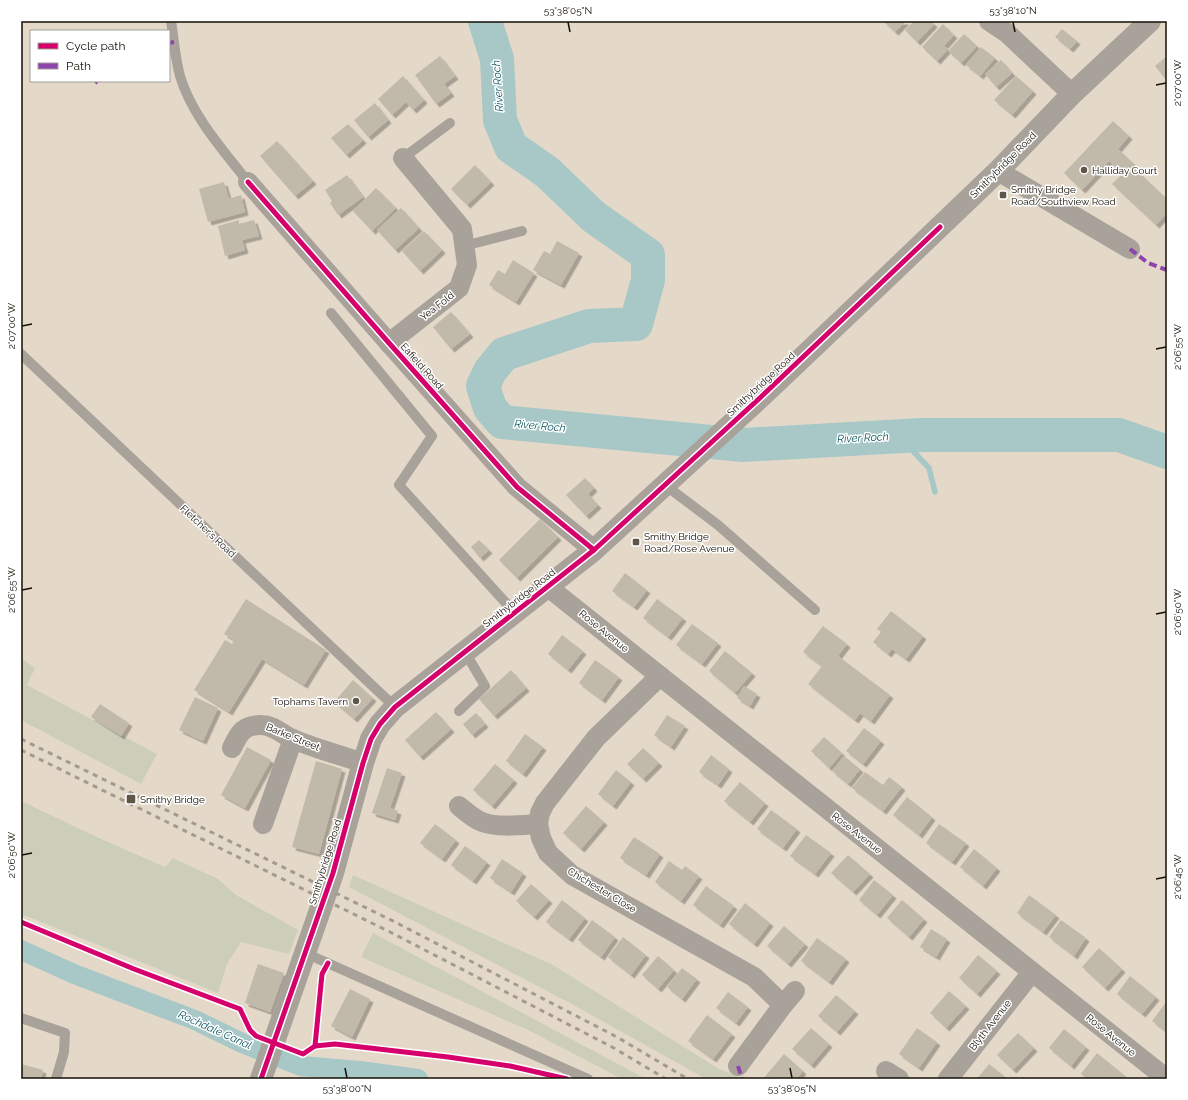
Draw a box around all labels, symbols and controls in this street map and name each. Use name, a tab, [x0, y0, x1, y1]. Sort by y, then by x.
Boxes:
text: 53°38'05"N	[544, 5, 592, 16]
text: 53°38'10"N	[989, 5, 1037, 16]
legend	[30, 30, 170, 82]
text: Cycle path	[66, 39, 125, 53]
text: Path	[66, 59, 91, 73]
text: 2°07'00"W	[1172, 59, 1183, 106]
water label: River Roch	[490, 60, 506, 112]
street label: Smithybridge Road	[968, 130, 1038, 200]
marker: Halliday Court	[1079, 165, 1089, 175]
place label: Halliday Court	[1092, 165, 1158, 176]
place label: Smithy Bridge Road/Southview Road	[1011, 184, 1116, 207]
marker: Smithy Bridge Road/Southview Road	[998, 190, 1008, 200]
street label: Yea Fold	[418, 289, 456, 323]
text: 2°07'00"W	[6, 302, 17, 349]
text: 2°06'55"W	[1172, 324, 1183, 370]
street label: Eafield Road	[399, 341, 445, 391]
street label: Smithybridge Road	[725, 350, 797, 418]
water label: River Roch	[514, 417, 566, 435]
water label: River Roch	[837, 430, 889, 446]
street label: Fletcher's Road	[178, 503, 238, 559]
place label: Smithy Bridge Road/Rose Avenue	[644, 531, 735, 554]
marker: Smithy Bridge Road/Rose Avenue	[631, 537, 641, 547]
street label: Smithybridge Road	[481, 566, 557, 630]
text: 2°06'55"W	[6, 567, 17, 613]
text: 2°06'50"W	[1172, 588, 1183, 635]
street label: Rose Avenue	[577, 608, 631, 654]
place label: Tophams Tavern	[273, 696, 348, 707]
marker: Tophams Tavern	[351, 696, 361, 706]
street label: Barke Street	[265, 721, 322, 753]
marker: Smithy Bridge	[125, 793, 137, 805]
place label: Smithy Bridge	[140, 794, 205, 805]
street label: Rose Avenue	[830, 810, 884, 856]
street label: Smithybridge Road	[307, 818, 343, 906]
text: 2°06'50"W	[6, 831, 17, 878]
text: 2°06'45"W	[1172, 854, 1183, 900]
street label: Chichester Close	[566, 865, 638, 915]
street label: Blyth Avenue	[967, 997, 1013, 1052]
water label: Rochdale Canal	[176, 1008, 254, 1052]
street label: Rose Avenue	[1084, 1012, 1138, 1058]
text: 53°38'00"N	[322, 1083, 372, 1094]
text: 53°38'05"N	[768, 1083, 816, 1094]

